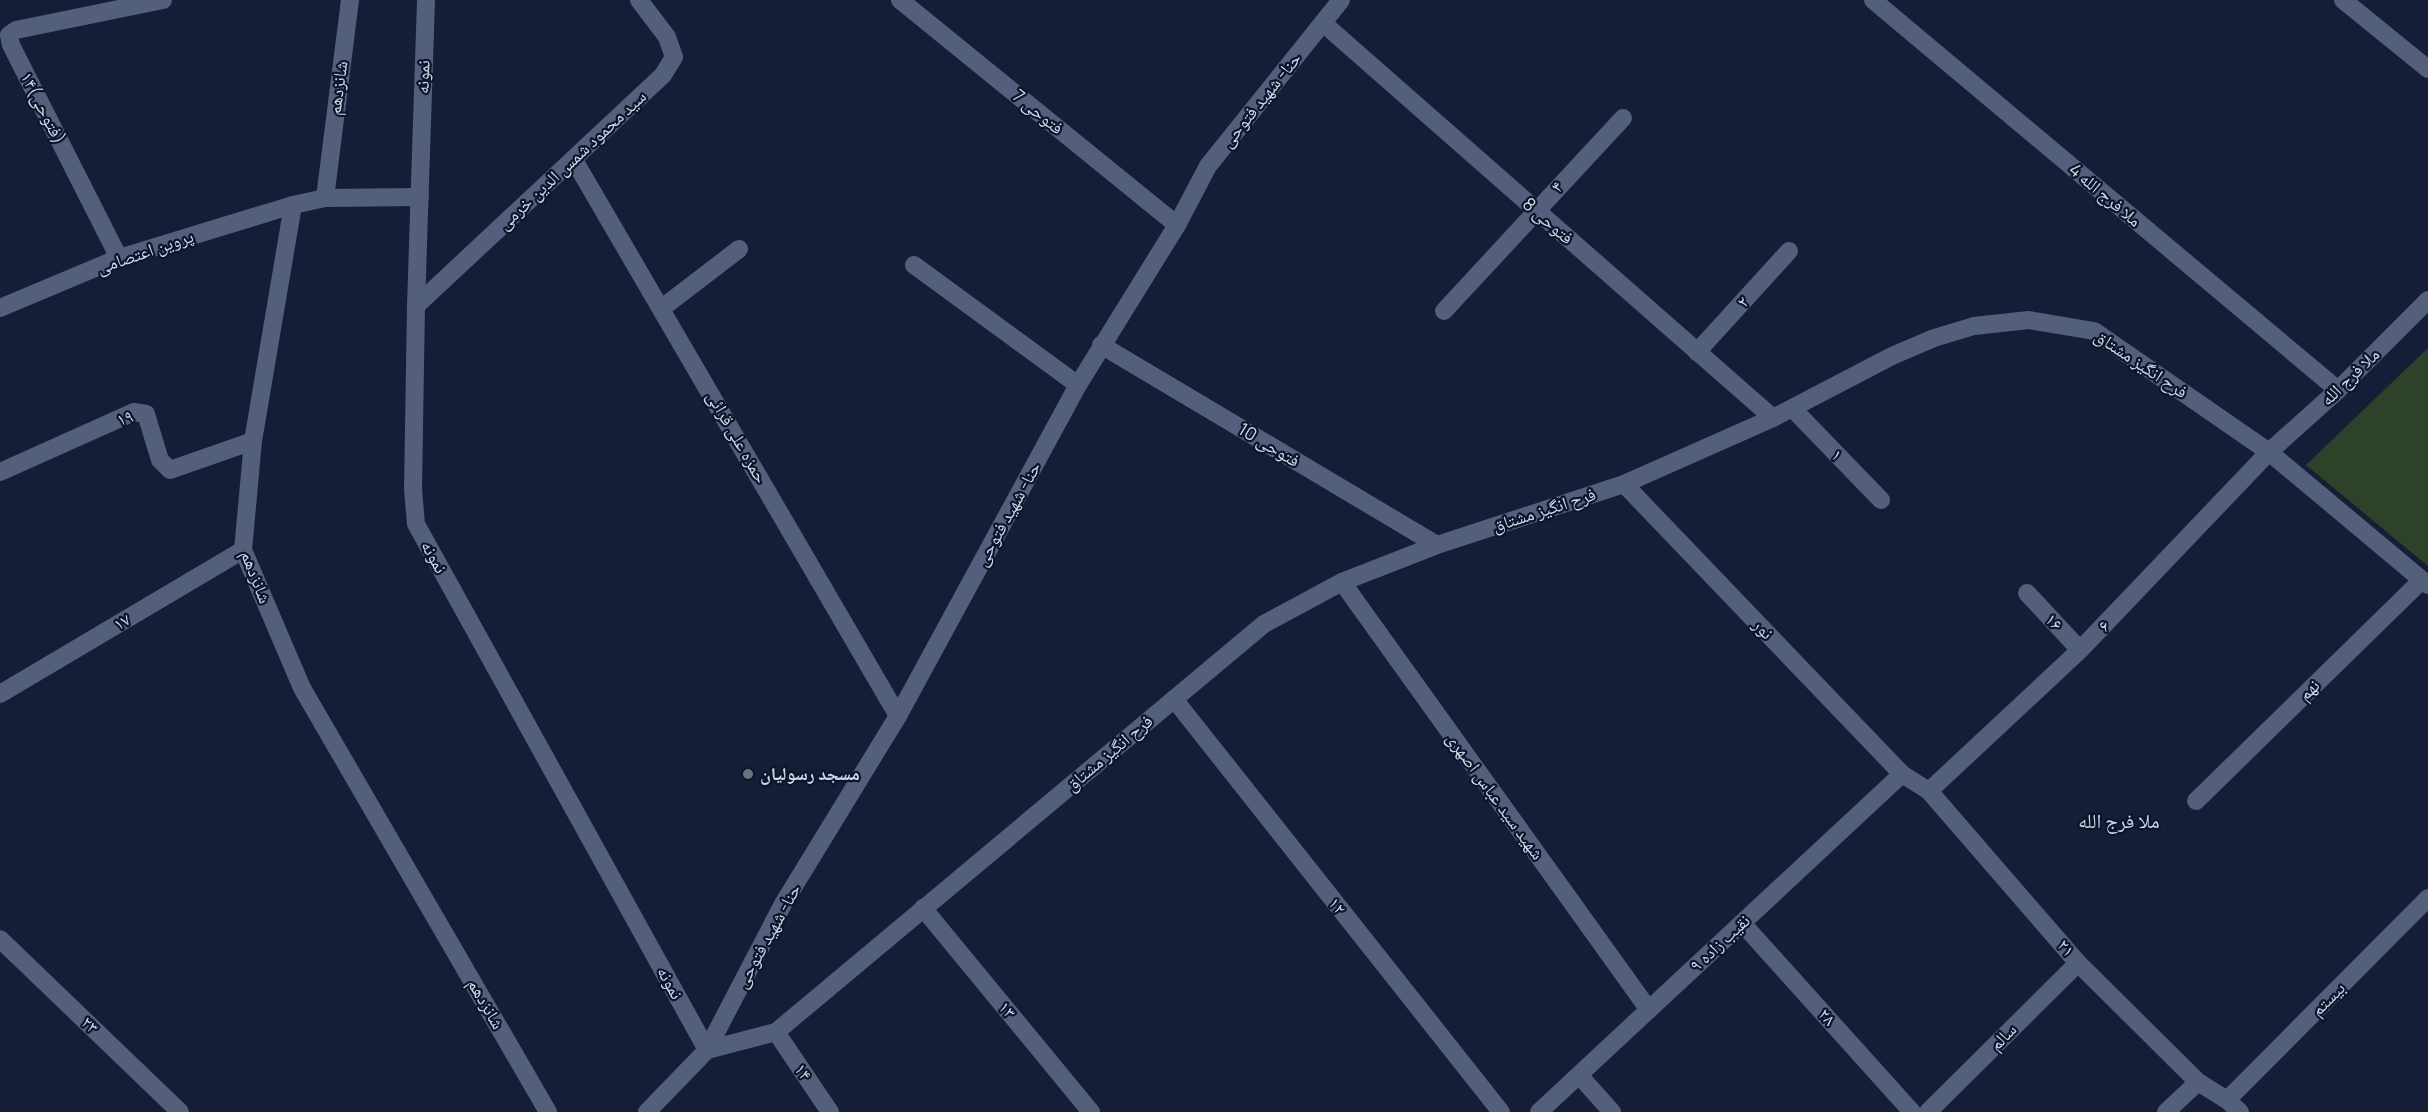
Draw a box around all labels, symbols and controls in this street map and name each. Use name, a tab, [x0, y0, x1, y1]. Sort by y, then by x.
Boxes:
street label: حنا- شهید فتوحی	[1214, 47, 1306, 152]
street label: شانزدهم	[321, 59, 354, 117]
street label: نمونه	[409, 60, 435, 94]
street label: ۱۴(فتوحی)	[16, 67, 72, 148]
street label: فتوحی 7	[1008, 83, 1069, 139]
street label: سید محمود شمس الدین خرمی	[492, 84, 651, 235]
street label: 4 ملا فرج الله	[2064, 157, 2147, 232]
street label: ۴	[1545, 175, 1568, 198]
street label: فتوحی 8	[1518, 191, 1579, 249]
street label: پروین اعتصامی	[93, 223, 196, 279]
street label: ۲	[1731, 290, 1754, 312]
street label: فرح انگیز مشتاق	[2090, 323, 2193, 404]
street label: ملا فرج الله	[2315, 342, 2385, 411]
street label: حمزه علی قرائی	[702, 386, 774, 487]
street label: ۱۹	[113, 403, 136, 431]
street label: فتوحی 10	[1234, 416, 1305, 472]
street label: ۱	[1826, 443, 1849, 466]
street label: حنا- شهید فتوحی	[969, 457, 1046, 570]
street label: فرح انگیز مشتاق	[1489, 481, 1599, 538]
street label: نمونه	[416, 536, 454, 577]
street label: شانزدهم	[235, 547, 278, 607]
street label: ۱۷	[108, 607, 135, 636]
street label: ۱۶	[2040, 607, 2069, 635]
street label: نور	[1747, 612, 1779, 644]
street label: ۶	[2092, 614, 2115, 637]
street label: نهم	[2292, 673, 2325, 706]
street label: فرح انگیز مشتاق	[1059, 708, 1158, 797]
street label: شهید سید عباس اصهری	[1441, 727, 1550, 864]
place label: مسجد رسولیان	[760, 761, 860, 785]
marker: مسجد رسولیان	[741, 767, 755, 781]
district label: ملا فرج الله	[2078, 807, 2160, 834]
street label: حنا- شهید فتوحی	[729, 879, 806, 992]
street label: ۱۲	[1323, 892, 1352, 919]
street label: نقیب زاده ۹	[1684, 908, 1755, 976]
street label: ۲۱	[2052, 933, 2081, 961]
street label: نمونه	[652, 962, 690, 1003]
street label: شانزدهم	[462, 974, 511, 1034]
street label: بیستم	[2305, 976, 2350, 1021]
street label: ۱۳	[993, 995, 1022, 1023]
street label: ۲۸	[1813, 1002, 1842, 1030]
street label: ۲۳	[77, 1010, 105, 1039]
street label: سالم	[1983, 1017, 2022, 1056]
street label: ۱۴	[789, 1058, 818, 1085]

